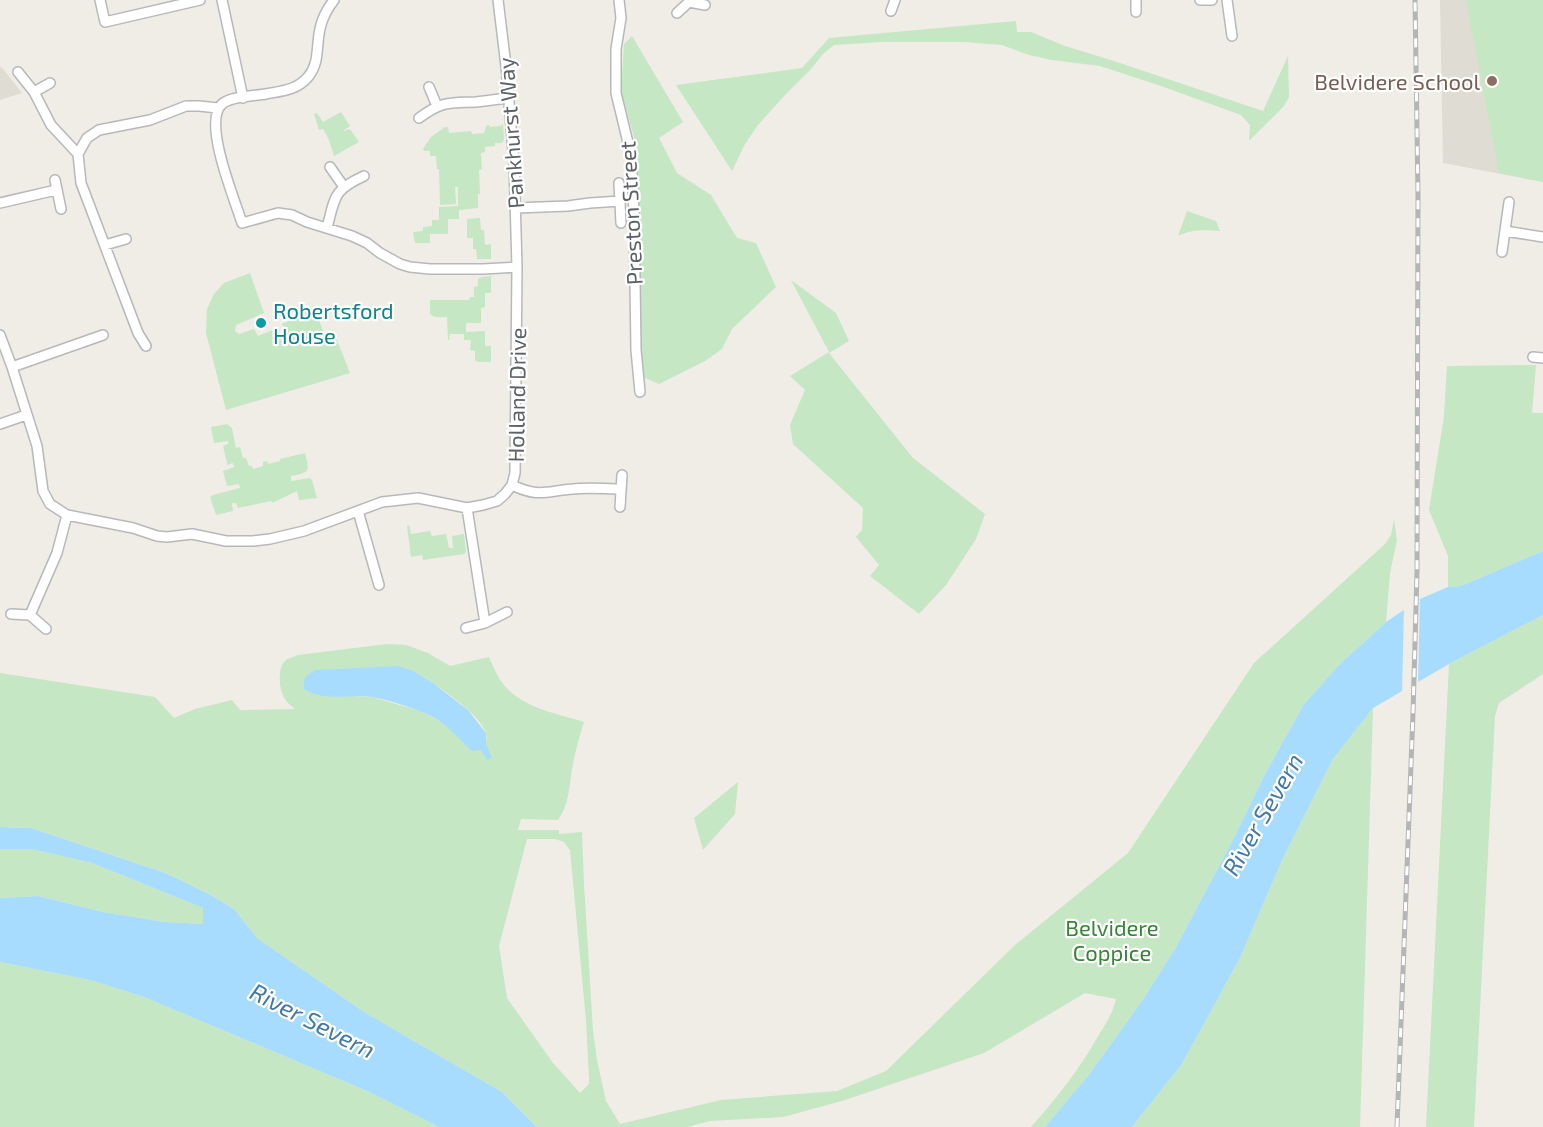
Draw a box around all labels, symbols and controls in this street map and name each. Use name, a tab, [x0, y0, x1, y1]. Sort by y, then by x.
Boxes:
street label: Pankhurst Way	[492, 56, 528, 210]
place label: Belvidere School	[1314, 68, 1480, 94]
marker: Belvidere School	[1485, 74, 1499, 88]
street label: Preston Street	[613, 140, 647, 286]
place label: Robertsford House	[273, 297, 394, 348]
marker: Robertsford House	[254, 316, 268, 330]
street label: Holland Drive	[502, 327, 530, 463]
water label: River Severn	[1215, 748, 1309, 880]
park label: Belvidere Coppice	[1065, 914, 1159, 965]
water label: River Severn	[246, 976, 380, 1064]

